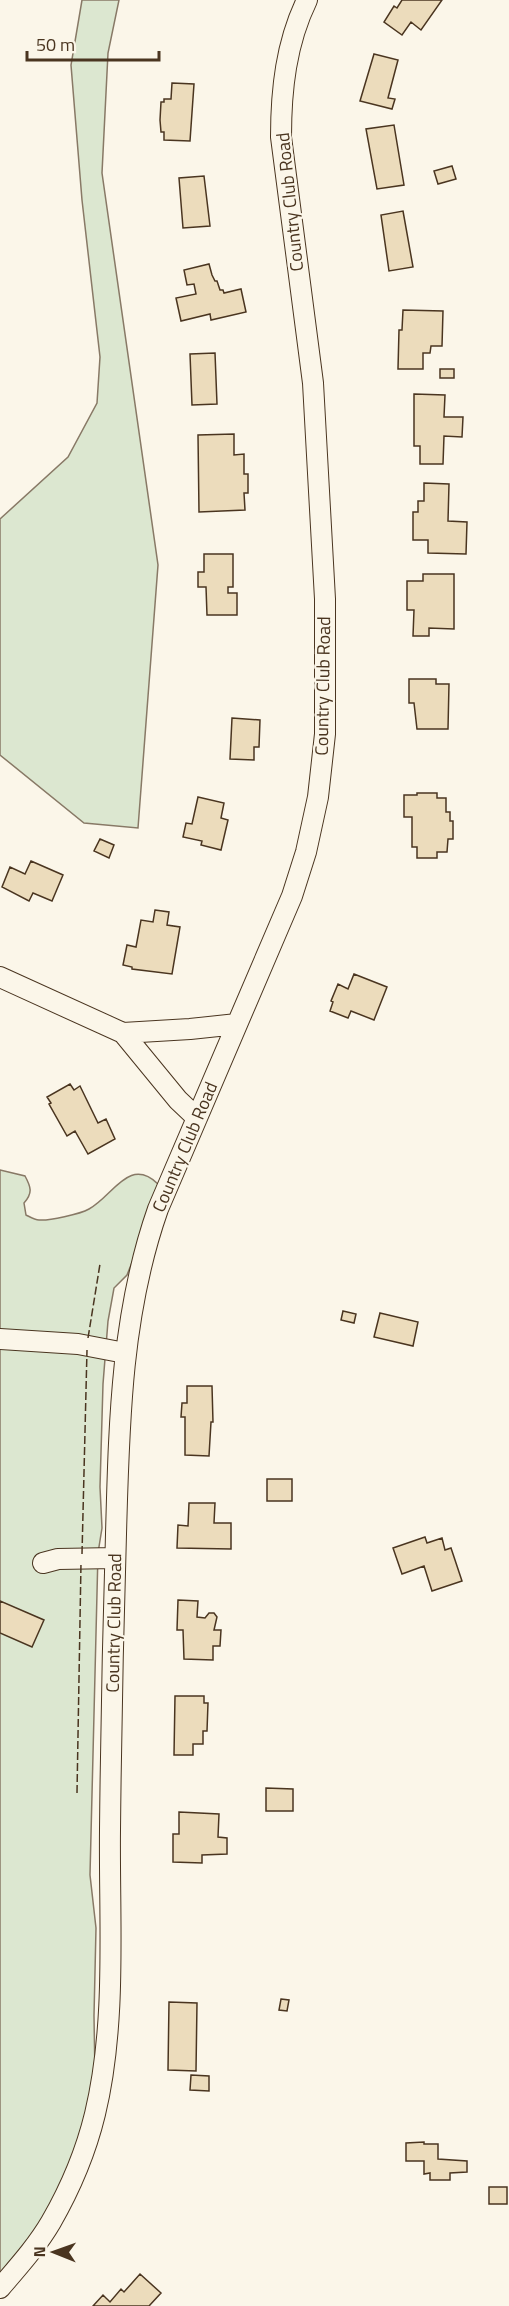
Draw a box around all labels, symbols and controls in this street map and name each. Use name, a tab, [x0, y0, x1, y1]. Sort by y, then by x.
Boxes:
scale bar	[27, 24, 159, 62]
text: 50 m	[36, 31, 75, 58]
street label: Country Club Road	[269, 131, 310, 273]
street label: Country Club Road	[308, 616, 337, 756]
street label: Country Club Road	[145, 1077, 224, 1216]
street label: Country Club Road	[99, 1553, 128, 1693]
north arrow	[24, 2222, 84, 2282]
text: N	[27, 2246, 51, 2257]

